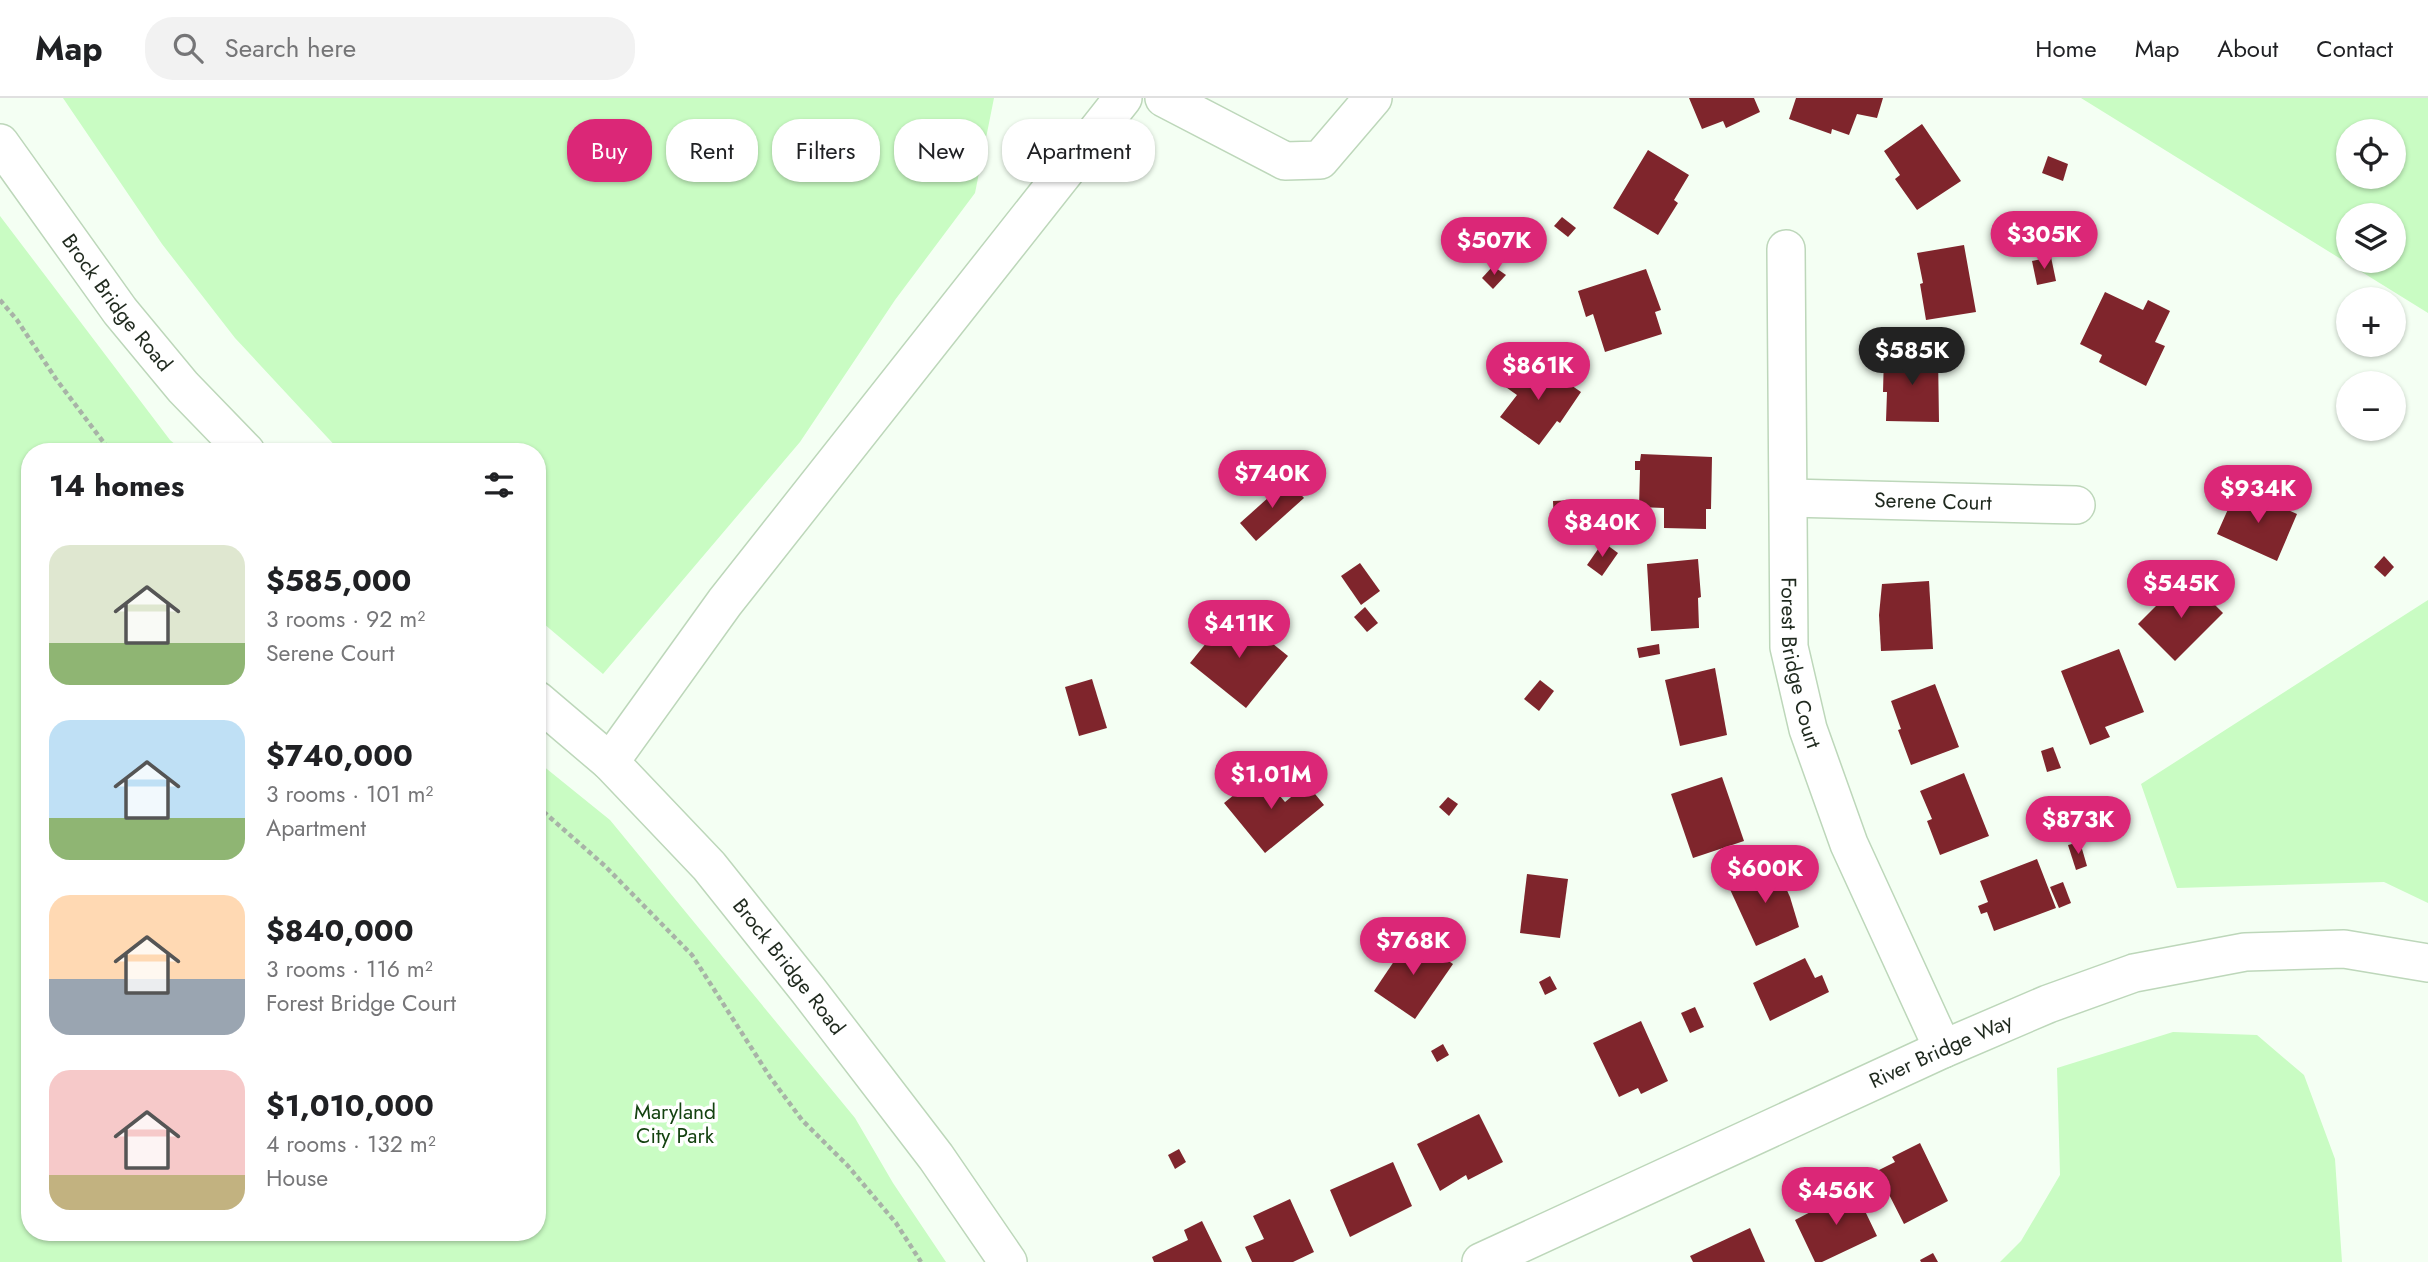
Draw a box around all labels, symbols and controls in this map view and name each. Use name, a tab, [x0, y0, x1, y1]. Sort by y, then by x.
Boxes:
search box	[145, 17, 635, 80]
text: Map	[35, 25, 103, 72]
icon: search	[169, 29, 207, 67]
text: Search here	[225, 29, 356, 67]
text: Home	[2035, 31, 2097, 66]
text: Map	[2135, 31, 2179, 66]
text: About	[2217, 31, 2278, 66]
text: Contact	[2316, 31, 2393, 66]
chip: Buy	[567, 119, 652, 182]
chip: Rent	[666, 119, 758, 182]
chip: Filters	[772, 119, 880, 182]
chip: New	[894, 119, 988, 182]
chip: Apartment	[1002, 119, 1155, 182]
map controls	[2336, 119, 2406, 441]
button: locate	[2336, 119, 2406, 189]
button: layers	[2336, 203, 2406, 273]
pin: $305K	[1995, 212, 2093, 271]
text: $305K	[2007, 217, 2081, 251]
pin: $507K	[1445, 218, 1543, 277]
text: $507K	[1457, 223, 1531, 257]
street label: Brock Bridge Road	[54, 228, 179, 378]
button: +	[2336, 287, 2406, 357]
pin: $585K	[1863, 328, 1961, 387]
text: $585K	[1875, 333, 1949, 367]
pin: $861K	[1489, 342, 1587, 402]
text: $861K	[1502, 348, 1574, 382]
button: −	[2336, 371, 2406, 441]
pin: $740K	[1223, 450, 1321, 510]
text: $740K	[1234, 456, 1310, 490]
text: 14 homes	[49, 464, 184, 507]
icon: filters	[480, 466, 518, 504]
pin: $934K	[2209, 466, 2307, 525]
text: $934K	[2220, 471, 2296, 505]
street label: Serene Court	[1874, 485, 1992, 518]
pin: $840K	[1553, 500, 1651, 559]
text: $840K	[1564, 505, 1640, 539]
text: $585,000	[266, 559, 411, 602]
pin: $545K	[2132, 560, 2230, 620]
text: $545K	[2143, 566, 2219, 600]
icon: home	[105, 573, 189, 657]
street label: Forest Bridge Court	[1773, 577, 1829, 752]
pin: $411K	[1190, 601, 1288, 660]
text: 3 rooms · 92 m²	[266, 602, 425, 636]
text: $411K	[1204, 606, 1274, 640]
text: Serene Court	[266, 636, 394, 670]
text: $740,000	[266, 734, 413, 777]
icon: home	[105, 748, 189, 832]
pin: $1.01M	[1214, 752, 1328, 811]
text: $1.01M	[1231, 757, 1311, 791]
text: 3 rooms · 101 m²	[266, 777, 433, 811]
pin: $873K	[2029, 796, 2127, 856]
text: $873K	[2042, 802, 2114, 836]
text: Apartment	[266, 811, 366, 845]
pin: $600K	[1716, 846, 1814, 905]
text: $600K	[1727, 851, 1803, 885]
street label: Brock Bridge Road	[726, 892, 852, 1041]
text: $840,000	[266, 909, 414, 952]
pin: $768K	[1364, 918, 1462, 977]
icon: home	[105, 923, 189, 1007]
text: $768K	[1376, 923, 1450, 957]
text: 3 rooms · 116 m²	[266, 952, 433, 986]
text: Forest Bridge Court	[266, 986, 456, 1020]
street label: River Bridge Way	[1864, 1006, 2018, 1096]
text: $1,010,000	[266, 1084, 434, 1127]
park label: Maryland City Park	[634, 1097, 716, 1151]
icon: home	[105, 1098, 189, 1182]
text: 4 rooms · 132 m²	[266, 1127, 436, 1161]
text: House	[266, 1161, 328, 1195]
pin: $456K	[1787, 1168, 1885, 1227]
text: $456K	[1798, 1173, 1874, 1207]

